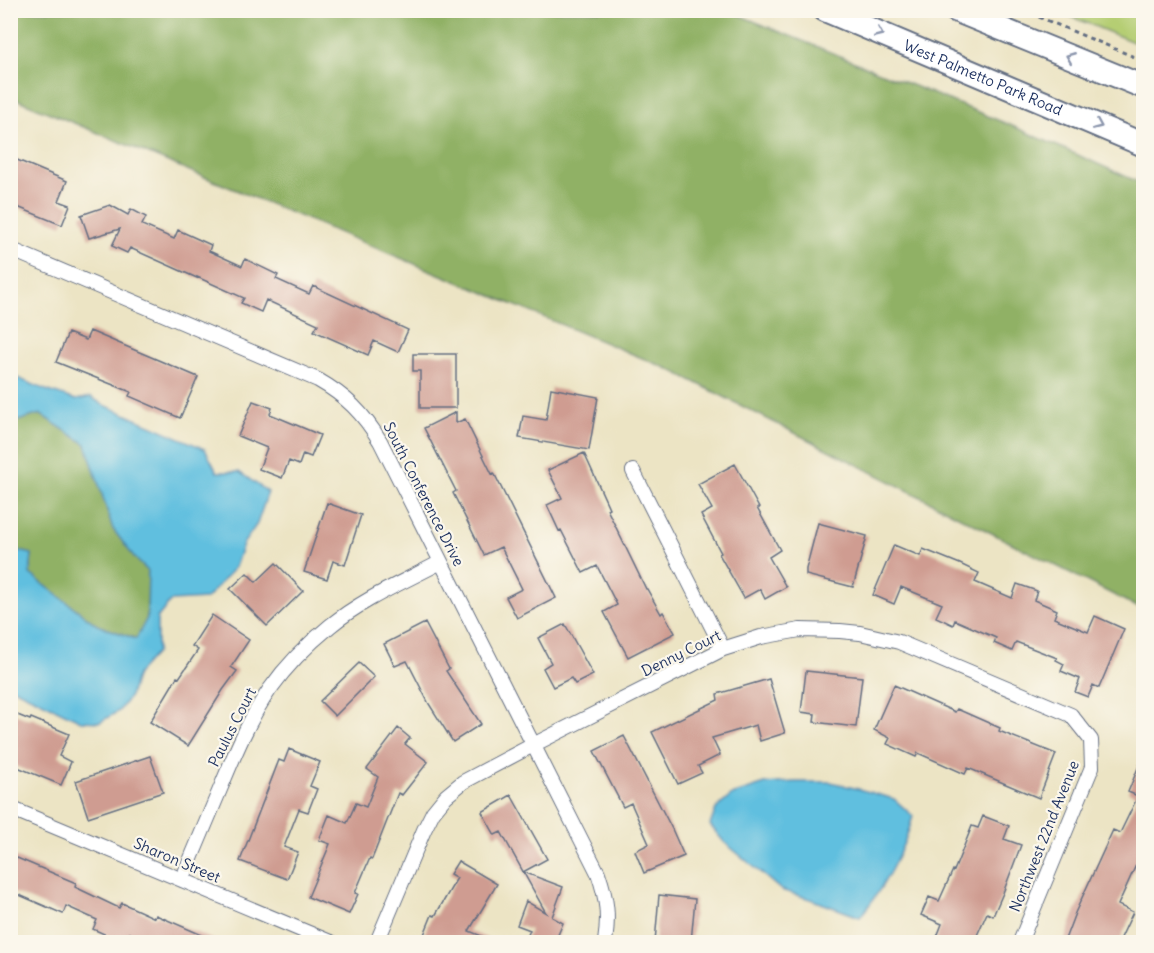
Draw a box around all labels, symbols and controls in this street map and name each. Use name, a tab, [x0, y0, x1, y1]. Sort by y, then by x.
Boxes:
one-way arrow	[873, 26, 884, 38]
street label: West Palmetto Park Road	[901, 35, 1066, 119]
one-way arrow	[1065, 52, 1076, 64]
one-way arrow	[1091, 118, 1102, 130]
street label: South Conference Drive	[379, 419, 469, 569]
street label: Denny Court	[638, 626, 724, 680]
street label: Paulus Court	[204, 684, 260, 770]
street label: Northwest 22nd Avenue	[1005, 758, 1083, 914]
street label: Sharon Street	[131, 833, 223, 887]

